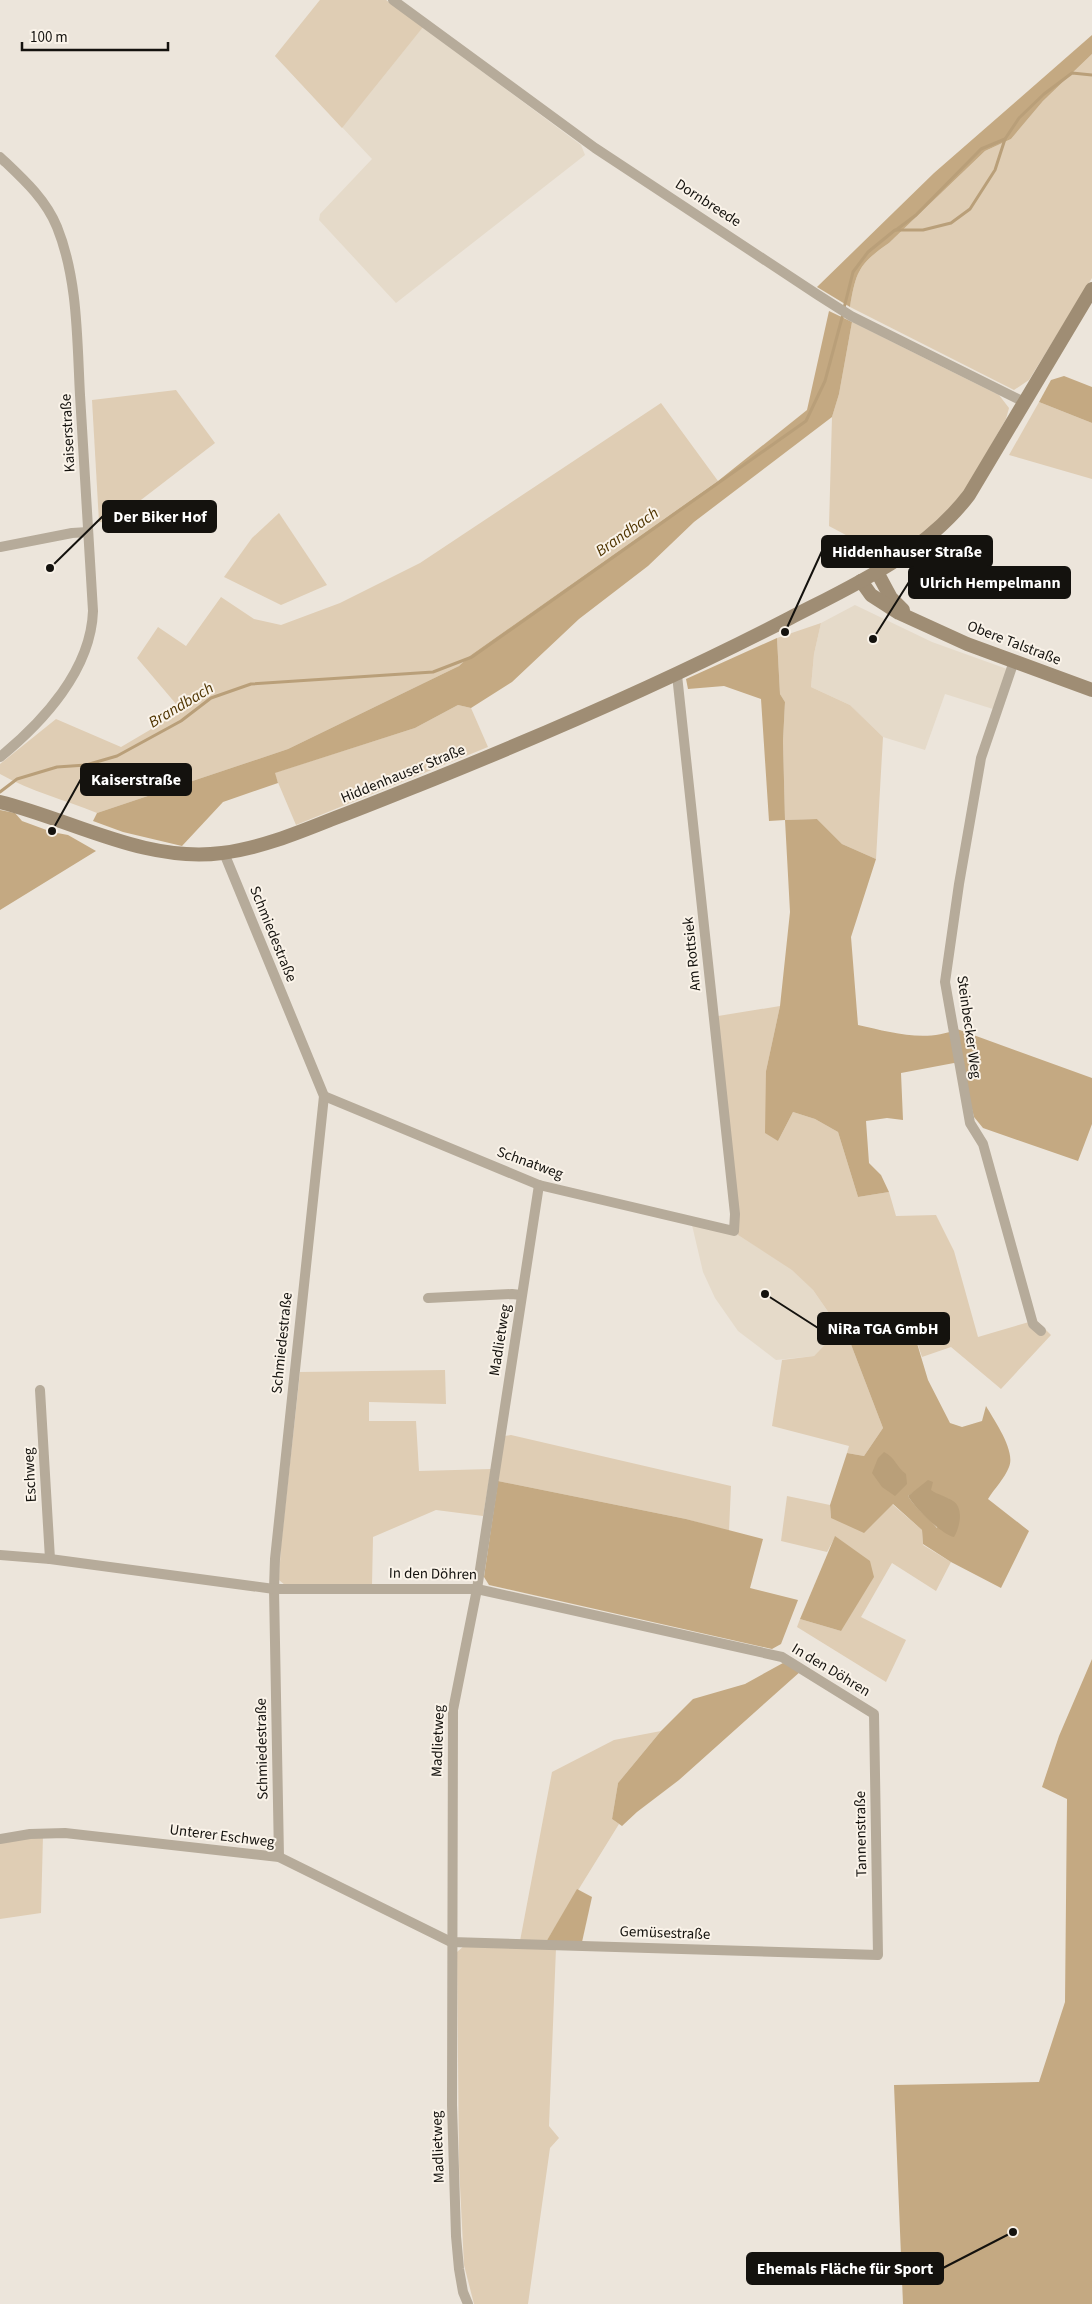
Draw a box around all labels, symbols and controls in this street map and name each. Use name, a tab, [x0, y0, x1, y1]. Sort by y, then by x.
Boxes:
scale bar	[22, 20, 169, 52]
text: 100 m	[30, 27, 68, 48]
street label: Dornbreede	[671, 174, 745, 232]
street label: Kaiserstraße	[55, 393, 81, 473]
callout: Der Biker Hof	[103, 501, 216, 532]
water label: Brandbach	[591, 502, 663, 562]
text: Der Biker Hof	[113, 506, 207, 528]
callout: Hiddenhauser Straße	[822, 536, 992, 567]
text: Hiddenhauser Straße	[832, 541, 982, 563]
callout: Ulrich Hempelmann	[909, 567, 1070, 598]
text: Ulrich Hempelmann	[919, 572, 1061, 594]
street label: Obere Talstraße	[964, 615, 1064, 671]
water label: Brandbach	[144, 677, 218, 733]
street label: Hiddenhauser Straße	[338, 739, 468, 809]
callout: Kaiserstraße	[81, 764, 191, 795]
text: Kaiserstraße	[91, 769, 181, 791]
street label: Schmiedestraße	[244, 883, 302, 985]
street label: Am Rottsiek	[678, 915, 706, 992]
street label: Steinbecker Weg	[951, 974, 987, 1080]
street label: Schnatweg	[494, 1141, 567, 1185]
street label: Schmiedestraße	[266, 1291, 298, 1395]
street label: Madlietweg	[484, 1302, 516, 1377]
callout: NiRa TGA GmbH	[818, 1313, 949, 1344]
text: NiRa TGA GmbH	[827, 1318, 939, 1340]
street label: Eschweg	[18, 1447, 42, 1503]
street label: In den Döhren	[389, 1563, 477, 1585]
street label: In den Döhren	[788, 1638, 874, 1702]
street label: Schmiedestraße	[251, 1698, 273, 1800]
street label: Madlietweg	[426, 1704, 450, 1777]
street label: Tannenstraße	[850, 1791, 872, 1877]
street label: Unterer Eschweg	[168, 1819, 276, 1853]
street label: Gemüsestraße	[619, 1921, 711, 1945]
street label: Madlietweg	[426, 2110, 450, 2183]
callout: Ehemals Fläche für Sport	[747, 2253, 943, 2284]
text: Ehemals Fläche für Sport	[757, 2258, 933, 2280]

